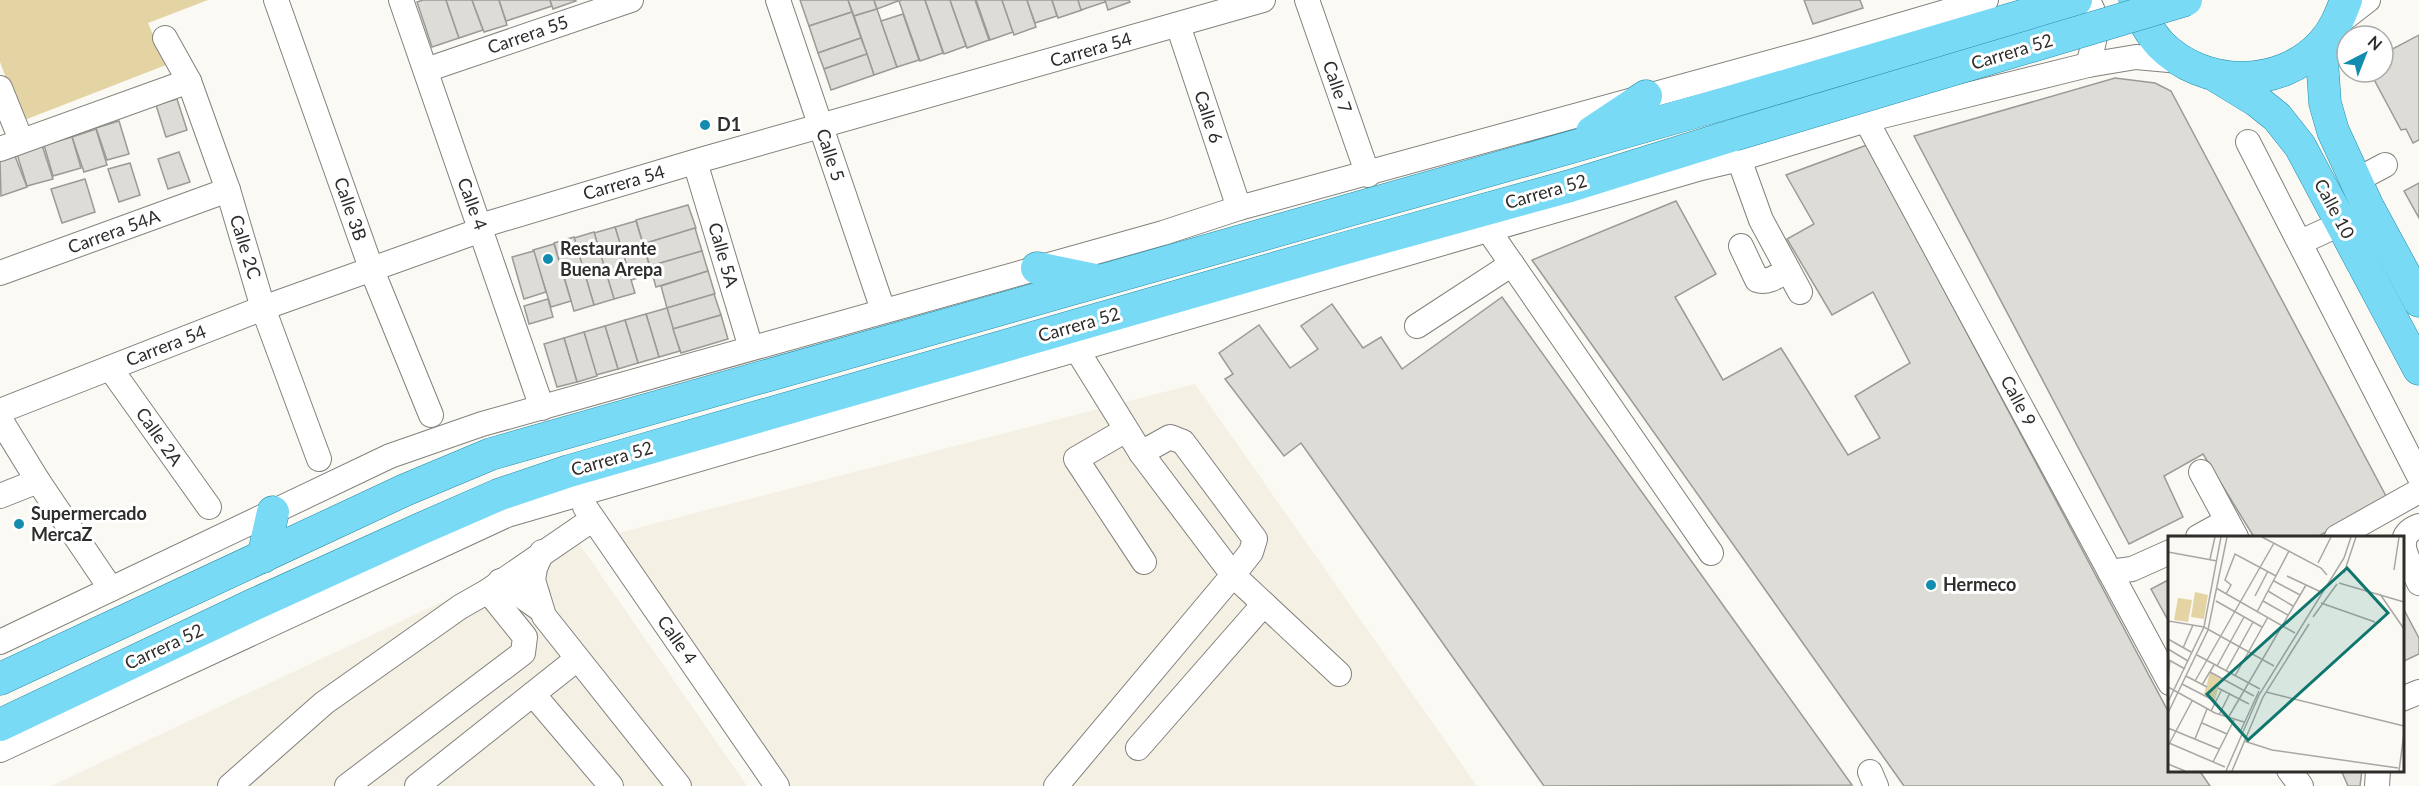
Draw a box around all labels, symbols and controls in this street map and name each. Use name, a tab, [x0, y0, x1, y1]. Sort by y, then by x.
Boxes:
street label: Carrera 55	[484, 10, 571, 58]
north arrow	[2335, 24, 2395, 84]
street label: Carrera 54	[1047, 27, 1134, 71]
street label: Carrera 52	[1968, 28, 2055, 74]
text: N	[2364, 31, 2386, 54]
street label: Calle 7	[1319, 58, 1357, 116]
street label: Calle 6	[1190, 88, 1228, 146]
place label: D1	[717, 113, 741, 135]
marker: D1	[698, 118, 712, 132]
street label: Calle 5	[812, 126, 850, 184]
street label: Carrera 54	[580, 160, 667, 204]
street label: Carrera 52	[1502, 169, 1589, 213]
street label: Calle 3B	[330, 174, 372, 243]
street label: Calle 4	[453, 175, 493, 233]
street label: Calle 10	[2310, 175, 2360, 242]
street label: Carrera 54A	[65, 204, 163, 258]
street label: Calle 2C	[226, 212, 266, 282]
street label: Calle 5A	[704, 220, 744, 290]
place label: Restaurante Buena Arepa	[560, 237, 662, 280]
marker: Restaurante Buena Arepa	[541, 252, 555, 266]
street label: Carrera 52	[1035, 302, 1122, 346]
street label: Carrera 54	[122, 320, 209, 370]
street label: Calle 9	[1996, 372, 2041, 430]
street label: Calle 2A	[132, 403, 188, 471]
street label: Carrera 52	[568, 436, 655, 480]
place label: Supermercado MercaZ	[31, 502, 147, 545]
marker: Supermercado MercaZ	[12, 517, 26, 531]
inset map	[2168, 536, 2404, 771]
place label: Hermeco	[1943, 573, 2016, 595]
marker: Hermeco	[1924, 578, 1938, 592]
street label: Calle 4	[653, 611, 702, 668]
street label: Carrera 52	[121, 618, 206, 674]

